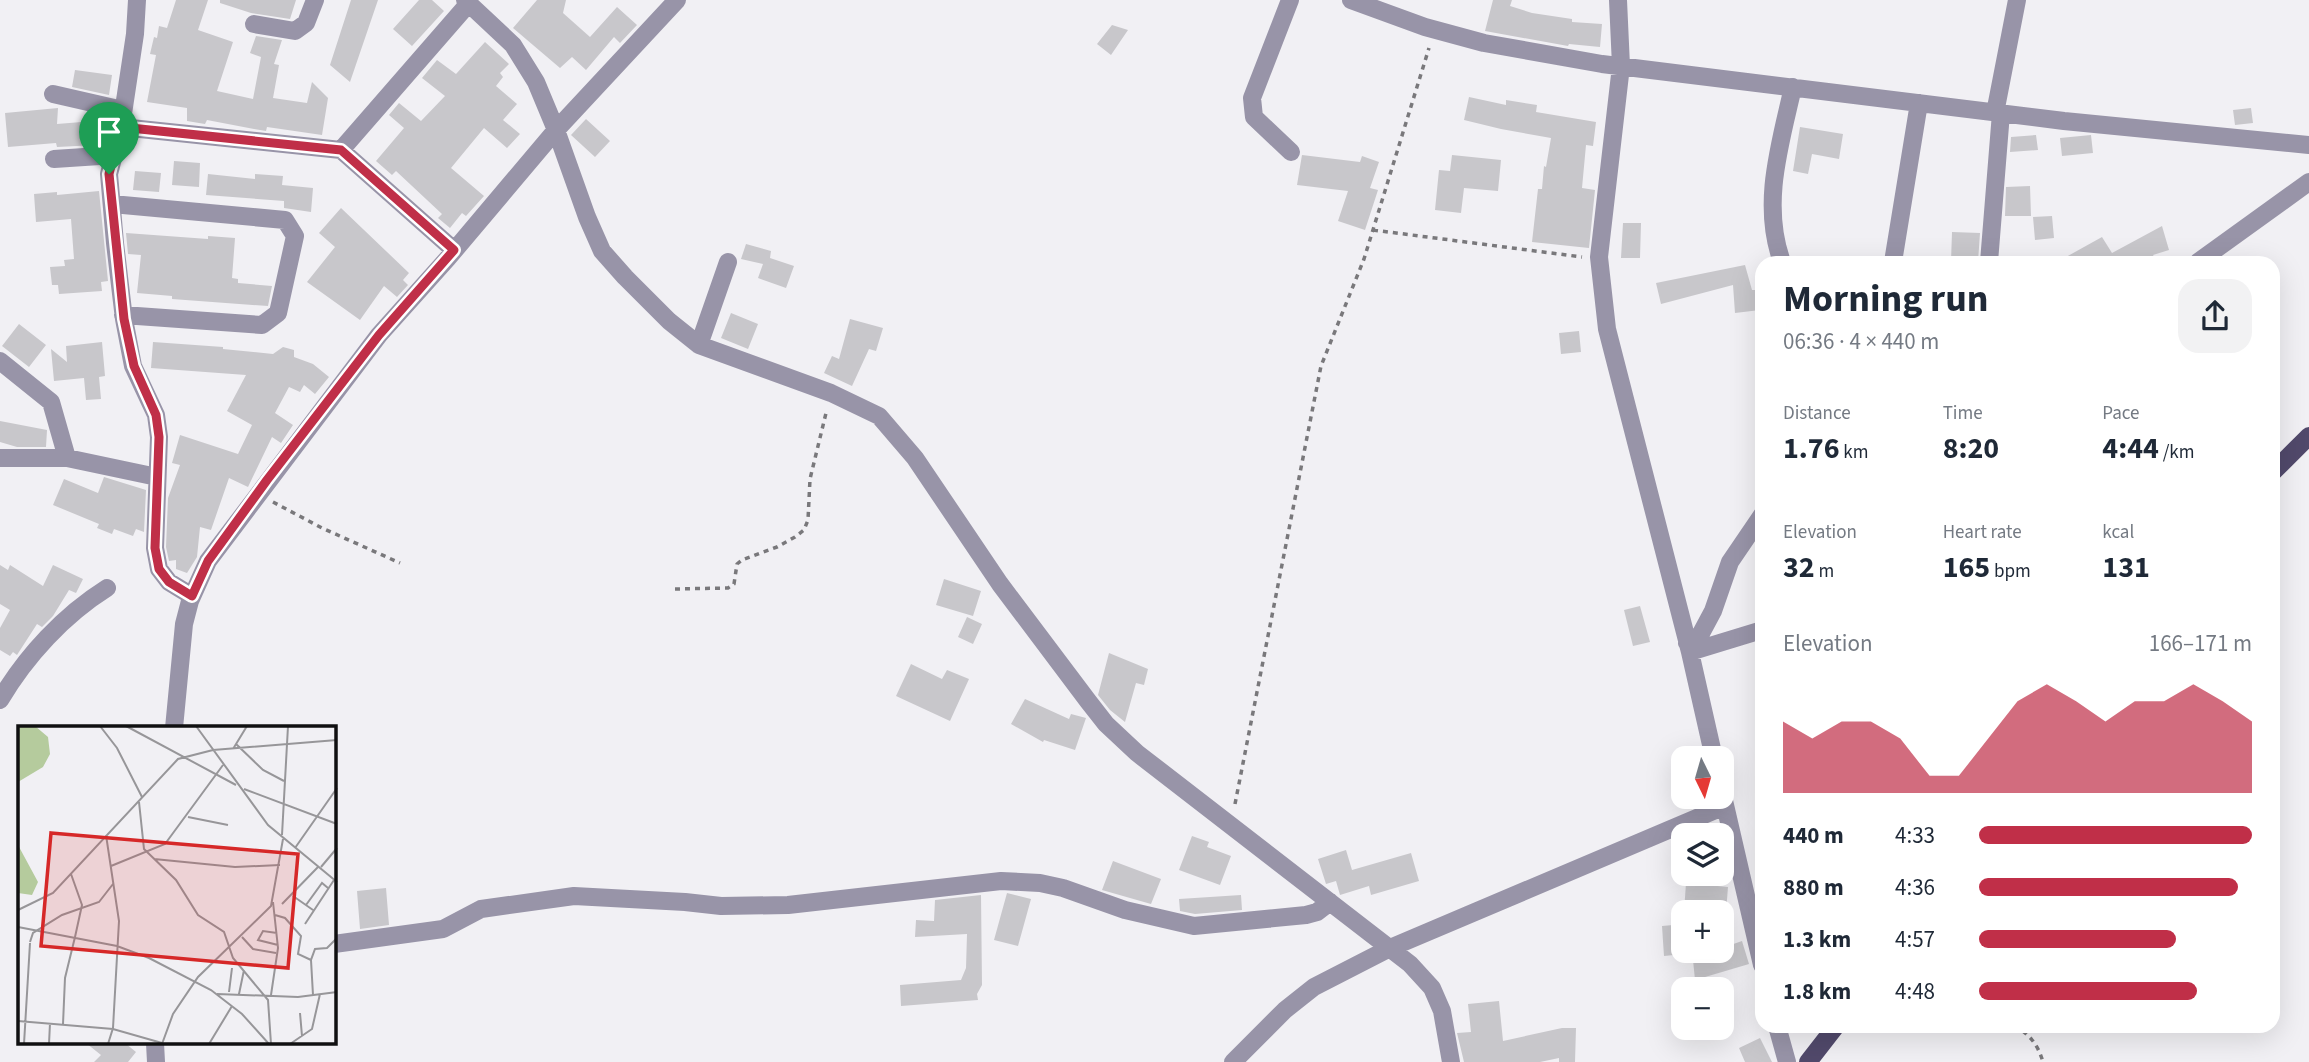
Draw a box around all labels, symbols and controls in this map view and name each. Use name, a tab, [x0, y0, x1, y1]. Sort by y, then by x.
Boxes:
pin	[79, 102, 139, 174]
icon: arrive	[90, 113, 128, 151]
text: Morning run	[1783, 272, 1988, 326]
button: share	[2178, 279, 2252, 353]
text: 06:36 · 4 × 440 m	[1783, 325, 1939, 358]
text: Distance	[1783, 400, 1851, 427]
text: Time	[1943, 400, 1983, 427]
text: Pace	[2102, 400, 2140, 427]
text: 1.76	[1783, 427, 1840, 470]
text: 8:20	[1943, 427, 1999, 470]
text: 4:44	[2102, 427, 2159, 470]
text: km	[1840, 439, 1869, 466]
text: /km	[2159, 439, 2194, 466]
text: Elevation	[1783, 519, 1857, 546]
text: Heart rate	[1943, 519, 2022, 546]
text: kcal	[2102, 519, 2134, 546]
text: 32	[1783, 546, 1815, 589]
text: 165	[1943, 546, 1990, 589]
text: 131	[2102, 546, 2150, 589]
text: m	[1815, 558, 1834, 585]
text: bpm	[1990, 558, 2031, 585]
text: Elevation	[1783, 627, 1873, 660]
text: 166–171 m	[2149, 627, 2252, 660]
inset map	[18, 726, 336, 1044]
north arrow	[1671, 746, 1734, 808]
map controls	[1671, 746, 1734, 1040]
text: 440 m	[1783, 819, 1844, 852]
text: 4:33	[1895, 819, 1935, 852]
button: layers	[1671, 823, 1734, 886]
text: 880 m	[1783, 871, 1844, 904]
text: 4:36	[1895, 871, 1935, 904]
button: +	[1671, 900, 1734, 963]
text: 1.3 km	[1783, 923, 1851, 956]
text: 4:57	[1895, 923, 1935, 956]
text: 1.8 km	[1783, 975, 1851, 1008]
text: 4:48	[1895, 975, 1935, 1008]
button: −	[1671, 977, 1734, 1040]

